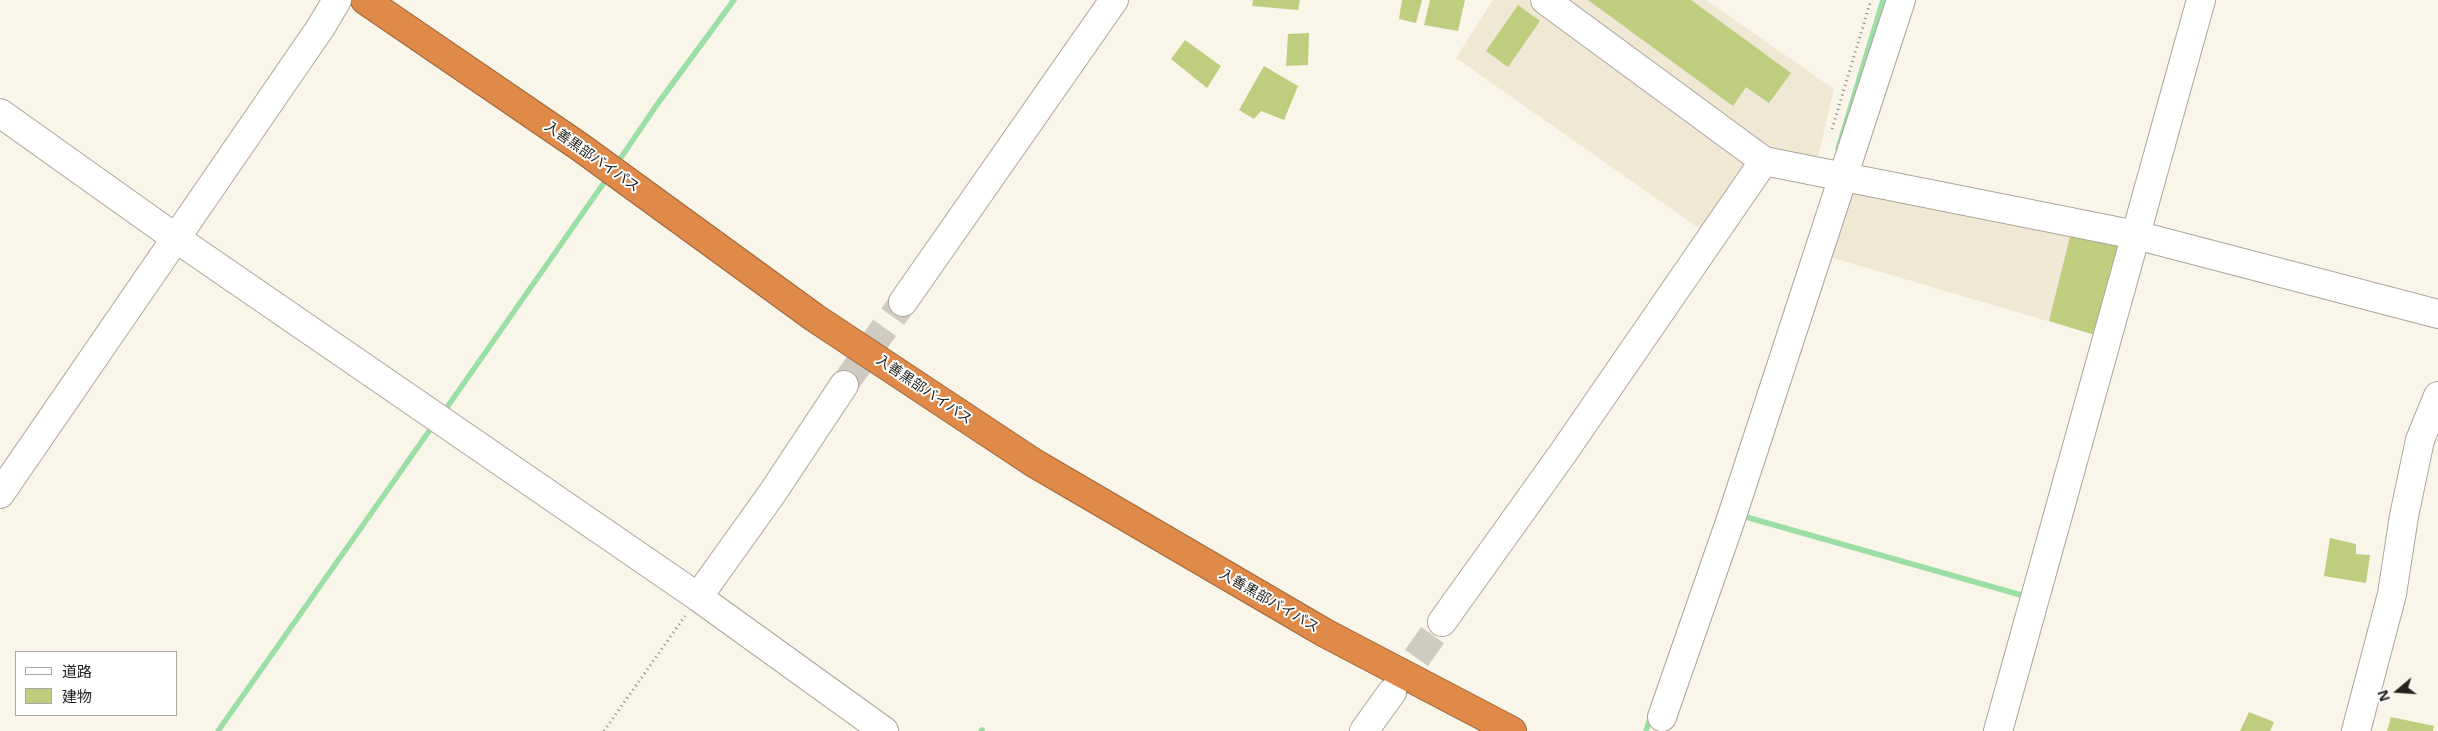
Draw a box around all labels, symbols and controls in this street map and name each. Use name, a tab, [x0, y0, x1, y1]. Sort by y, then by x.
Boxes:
street label: 入善黒部バイパス	[541, 118, 643, 196]
street label: 入善黒部バイパス	[873, 352, 975, 428]
street label: 入善黒部バイパス	[1216, 566, 1322, 636]
legend	[15, 651, 178, 716]
text: 道路	[62, 661, 92, 681]
north arrow	[2373, 666, 2423, 716]
text: 建物	[62, 686, 92, 706]
text: N	[2372, 687, 2394, 704]

